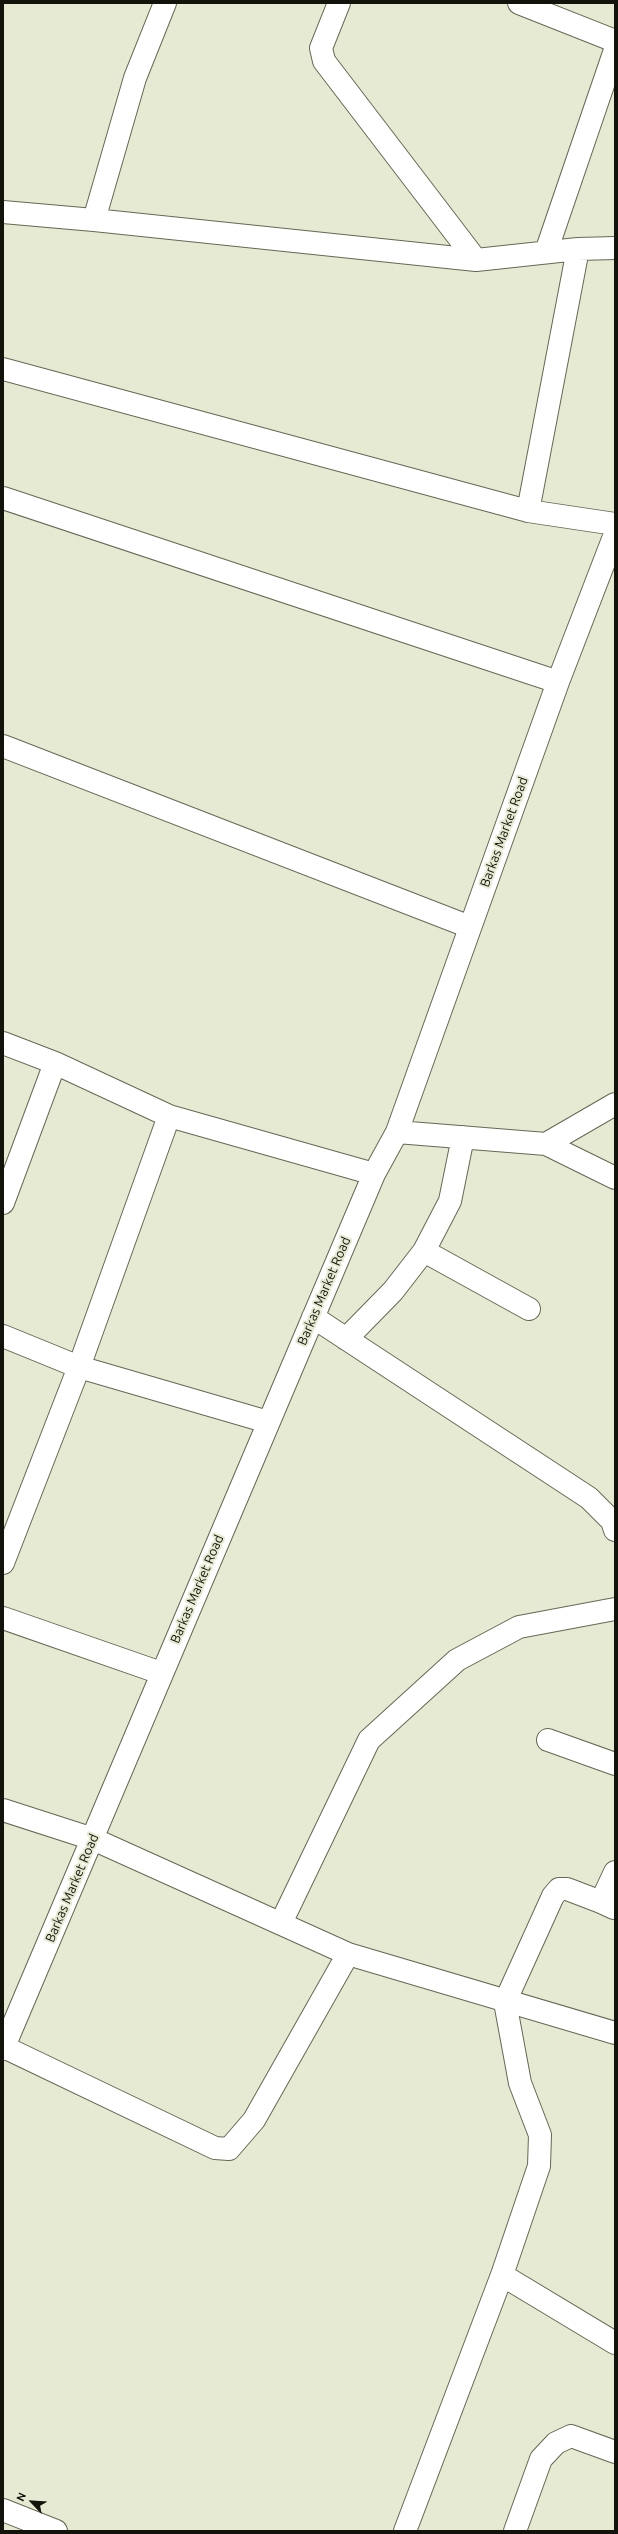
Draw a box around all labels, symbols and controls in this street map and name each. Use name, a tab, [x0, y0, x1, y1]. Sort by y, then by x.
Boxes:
street label: Barkas Market Road	[477, 775, 531, 889]
street label: Barkas Market Road	[294, 1234, 354, 1348]
street label: Barkas Market Road	[167, 1532, 227, 1646]
street label: Barkas Market Road	[42, 1831, 102, 1945]
north arrow	[12, 2482, 52, 2522]
text: N	[14, 2491, 28, 2503]

